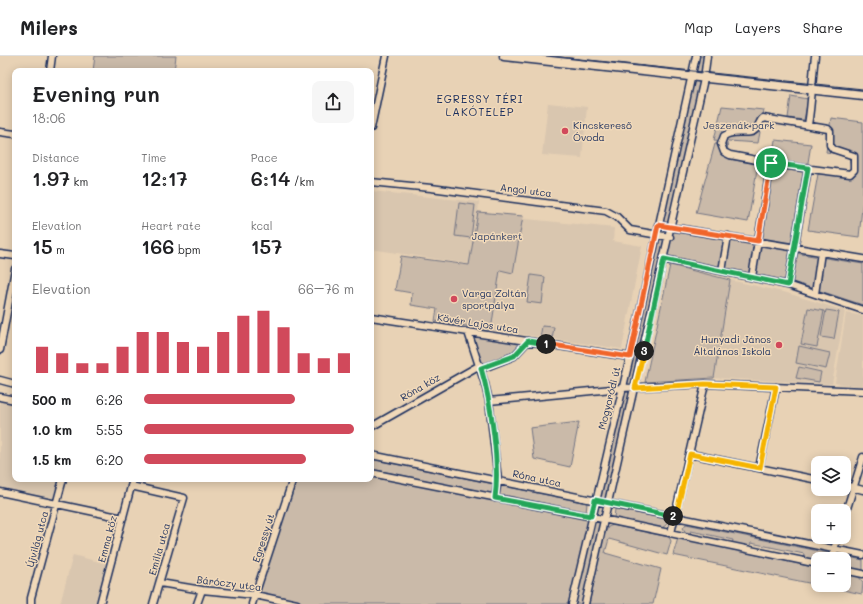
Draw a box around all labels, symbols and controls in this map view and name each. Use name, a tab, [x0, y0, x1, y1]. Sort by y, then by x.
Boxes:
text: Milers	[20, 15, 78, 40]
text: Map	[684, 18, 713, 37]
text: Layers	[735, 18, 781, 37]
text: Share	[803, 18, 843, 37]
text: Evening run	[32, 79, 160, 108]
button: share	[312, 81, 354, 123]
district label: EGRESSY TÉRI LAKÓTELEP	[436, 91, 524, 119]
text: 18:06	[32, 109, 66, 126]
place label: Kincskereső Óvoda	[573, 118, 632, 144]
park label: Jeszenák park	[703, 118, 775, 132]
marker: Kincskereső Óvoda	[560, 126, 570, 136]
pin	[754, 146, 788, 180]
text: Distance	[32, 150, 79, 165]
text: Time	[141, 150, 166, 165]
text: Pace	[251, 150, 278, 165]
icon: arrive	[760, 152, 782, 174]
text: 1.97	[32, 165, 70, 191]
text: 12:17	[141, 165, 188, 191]
text: 6:14	[251, 165, 290, 191]
text: km	[70, 174, 88, 189]
text: /km	[290, 174, 314, 189]
street label: Angol utca	[499, 180, 553, 200]
text: Elevation	[32, 218, 81, 233]
text: Heart rate	[141, 218, 201, 233]
text: kcal	[251, 218, 273, 233]
park label: Japánkert	[472, 229, 522, 243]
text: 15	[32, 233, 53, 259]
text: 166	[141, 233, 174, 259]
text: 157	[251, 233, 282, 259]
text: m	[53, 242, 65, 257]
text: bpm	[174, 242, 201, 257]
text: Elevation	[32, 280, 90, 297]
text: 66–76 m	[298, 280, 354, 297]
place label: Varga Zoltán sportpálya	[462, 286, 526, 312]
marker: Varga Zoltán sportpálya	[449, 294, 459, 304]
street label: Kövér Lajos utca	[436, 310, 520, 336]
place label: Hunyadi János Általános Iskola	[693, 332, 771, 358]
pin: 1	[536, 334, 556, 354]
text: 1	[544, 336, 548, 351]
marker: Hunyadi János Általános Iskola	[774, 340, 784, 350]
pin: 3	[634, 341, 654, 361]
text: 3	[641, 343, 647, 358]
street label: Mogyoródi út	[594, 365, 624, 431]
street label: Róna köz	[397, 370, 443, 404]
text: 500 m	[32, 391, 71, 408]
text: 6:26	[96, 391, 123, 408]
text: 1.0 km	[32, 421, 72, 438]
text: 5:55	[96, 421, 123, 438]
text: 1.5 km	[32, 451, 71, 468]
text: 6:20	[96, 451, 123, 468]
map controls	[811, 456, 851, 592]
button: layers	[811, 456, 851, 496]
street label: Róna utca	[511, 466, 563, 490]
button: +	[811, 504, 851, 544]
pin: 2	[663, 506, 683, 526]
text: 2	[670, 508, 676, 523]
street label: Újvilág utca	[23, 509, 51, 569]
street label: Egressy út	[249, 512, 277, 564]
street label: Emma köz	[94, 514, 120, 564]
street label: Emília utca	[145, 521, 173, 577]
button: −	[811, 552, 851, 592]
street label: Báróczy utca	[196, 572, 262, 594]

